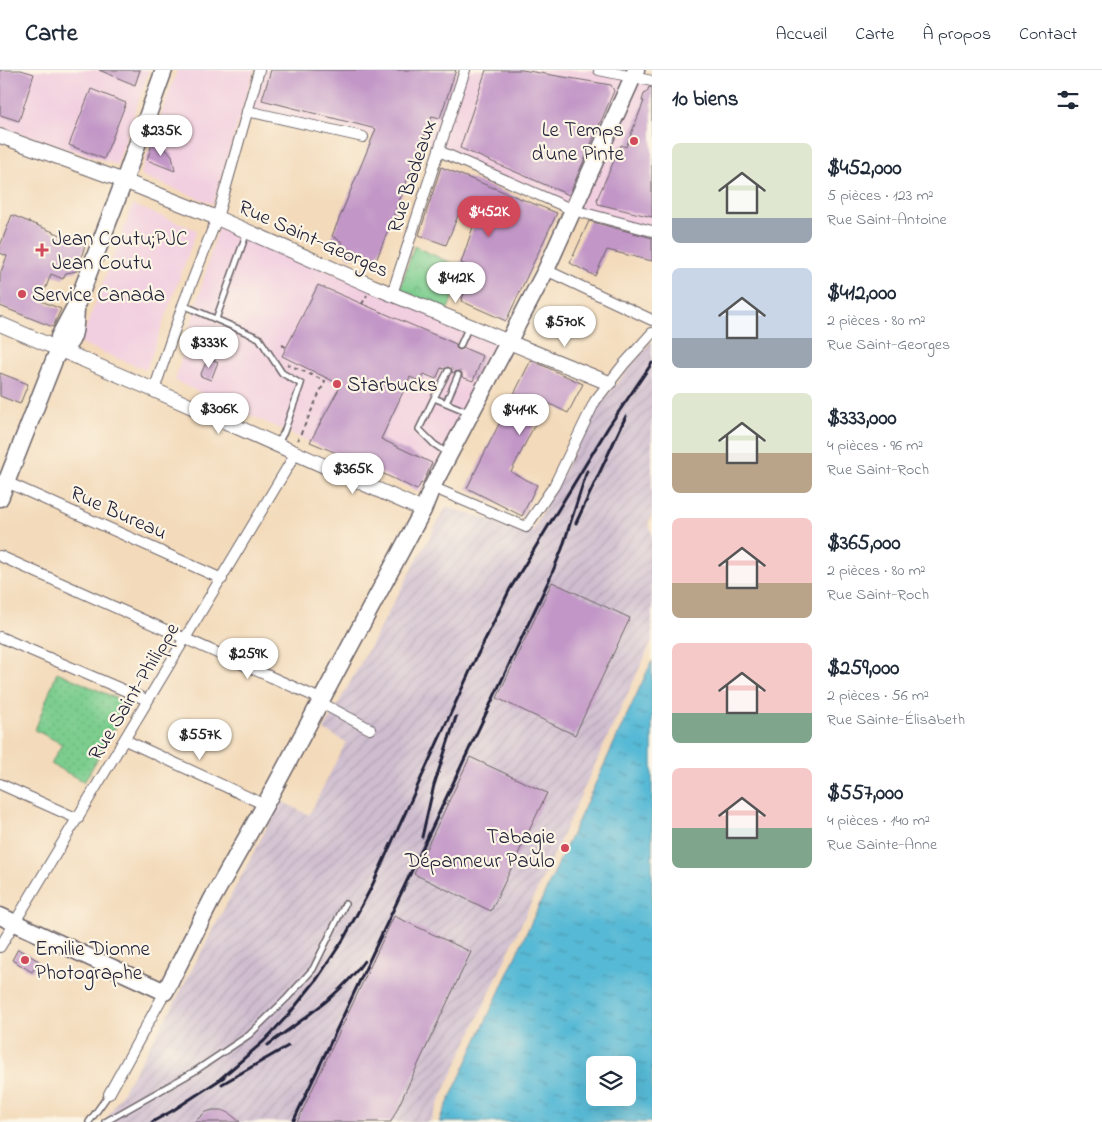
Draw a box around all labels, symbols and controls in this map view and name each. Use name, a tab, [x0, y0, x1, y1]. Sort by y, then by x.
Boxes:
text: Carte	[25, 17, 77, 52]
text: Accueil	[775, 22, 827, 48]
text: Carte	[855, 22, 894, 48]
text: À propos	[922, 22, 991, 48]
text: Contact	[1019, 22, 1077, 48]
text: 10 biens	[672, 85, 738, 115]
icon: filters	[1054, 86, 1082, 114]
pin: $235K	[126, 114, 196, 157]
street label: Rue Badeaux	[380, 116, 445, 237]
place label: Le Temps d'une Pinte	[532, 116, 625, 170]
text: $235K	[140, 119, 182, 143]
marker: Le Temps d'une Pinte	[628, 135, 640, 147]
text: $452,000	[827, 154, 902, 184]
icon: home	[712, 163, 772, 223]
text: 5 pièces · 123 m²	[827, 184, 934, 208]
street label: Rue Saint-Georges	[232, 193, 393, 288]
pin: $452K	[454, 196, 524, 238]
text: $452K	[468, 200, 510, 224]
text: Rue Saint-Antoine	[827, 208, 947, 232]
place label: Jean Coutu;PJC Jean Coutu	[52, 225, 187, 279]
marker: Jean Coutu;PJC Jean Coutu	[36, 244, 48, 256]
pin: $412K	[421, 262, 491, 304]
text: $412K	[437, 266, 475, 290]
text: $412,000	[827, 279, 896, 309]
place label: Service Canada	[32, 281, 165, 311]
marker: Service Canada	[16, 288, 28, 300]
icon: home	[712, 288, 772, 348]
pin: $570K	[530, 306, 600, 348]
text: 2 pièces · 80 m²	[827, 309, 926, 333]
text: $570K	[545, 310, 585, 334]
pin: $333K	[174, 326, 244, 369]
text: $333K	[190, 331, 228, 355]
text: Rue Saint-Georges	[827, 333, 950, 357]
place label: Starbucks	[347, 371, 438, 401]
marker: Starbucks	[331, 378, 343, 390]
pin: $306K	[184, 392, 254, 435]
pin: $414K	[485, 394, 555, 436]
text: $306K	[200, 397, 238, 421]
text: $414K	[502, 398, 538, 422]
text: $333,000	[827, 404, 897, 434]
icon: home	[712, 413, 772, 473]
text: 4 pièces · 96 m²	[827, 434, 923, 458]
pin: $365K	[318, 452, 388, 495]
text: $365K	[333, 457, 373, 481]
text: Rue Saint-Roch	[827, 458, 929, 482]
street label: Rue Bureau	[65, 479, 172, 549]
text: $365,000	[827, 529, 900, 559]
icon: home	[712, 538, 772, 598]
text: 2 pièces · 80 m²	[827, 559, 926, 583]
text: Rue Saint-Roch	[827, 583, 929, 607]
street label: Rue Saint-Philippe	[82, 617, 188, 767]
pin: $259K	[213, 638, 283, 680]
text: $259K	[228, 642, 268, 666]
text: $259,000	[827, 654, 899, 684]
icon: home	[712, 663, 772, 723]
text: 2 pièces · 56 m²	[827, 684, 929, 708]
text: Rue Sainte-Élisabeth	[827, 708, 965, 732]
pin: $557K	[165, 718, 235, 761]
text: $557K	[179, 723, 221, 747]
text: $557,000	[827, 779, 903, 809]
icon: home	[712, 788, 772, 848]
text: 4 pièces · 140 m²	[827, 809, 930, 833]
place label: Tabagie Dépanneur Paulo	[404, 823, 556, 877]
text: Rue Sainte-Anne	[827, 833, 937, 857]
marker: Tabagie Dépanneur Paulo	[559, 842, 571, 854]
place label: Emilie Dionne Photographe	[35, 935, 151, 991]
marker: Emilie Dionne Photographe	[19, 954, 31, 966]
map controls	[586, 1056, 636, 1106]
button: layers	[586, 1056, 636, 1106]

